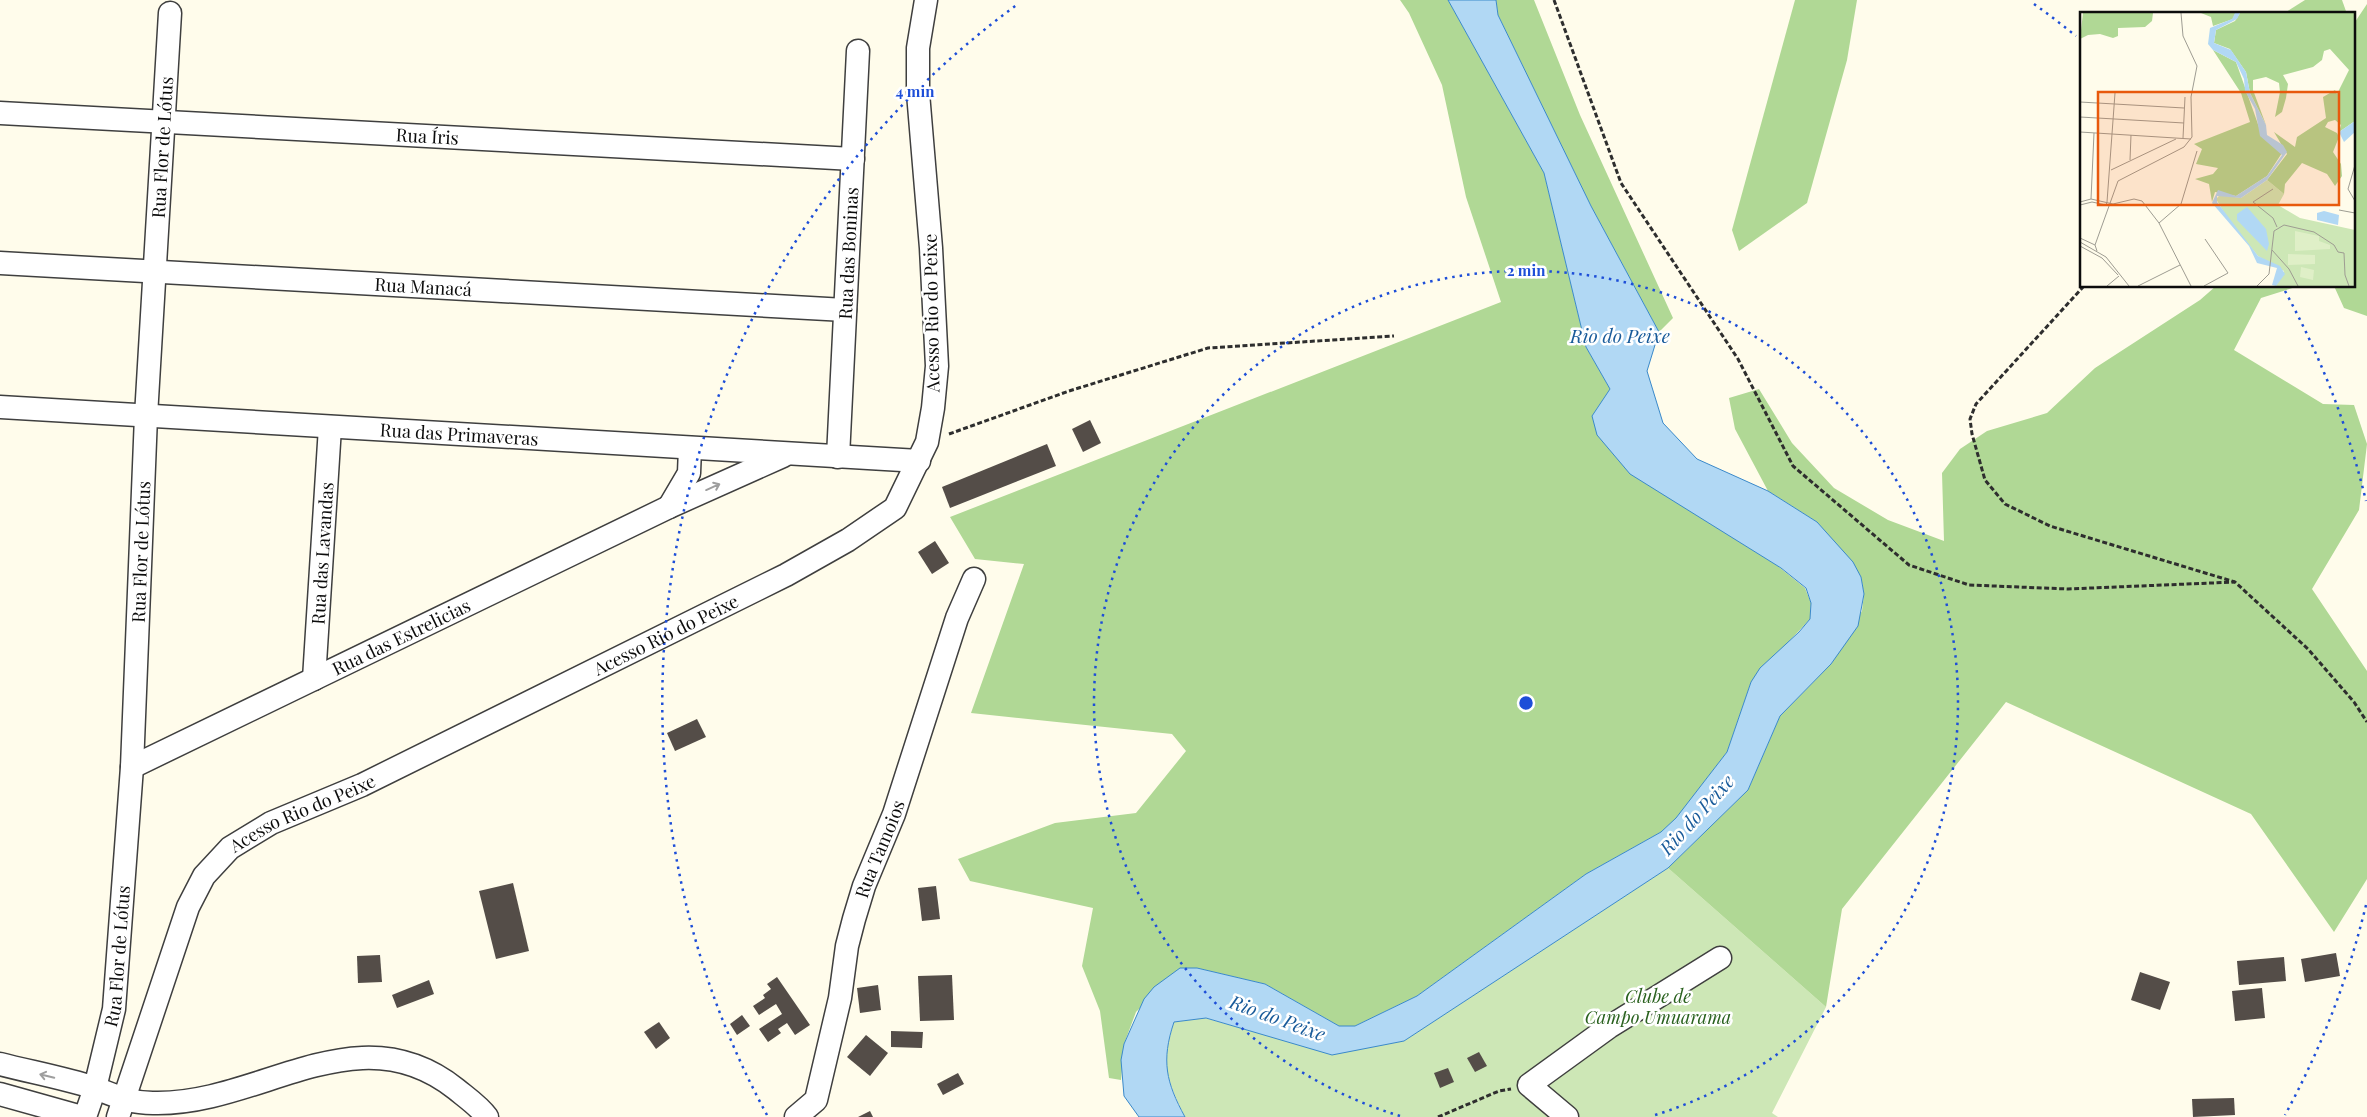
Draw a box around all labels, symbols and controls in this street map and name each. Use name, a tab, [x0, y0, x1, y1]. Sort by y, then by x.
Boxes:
inset map	[2080, 12, 2354, 288]
street label: Rua Flor de Lótus	[146, 76, 178, 219]
text: 4 min	[896, 81, 935, 101]
street label: Rua Íris	[395, 122, 459, 150]
street label: Rua das Boninas	[833, 187, 863, 320]
street label: Acesso Rio do Peixe	[918, 234, 944, 393]
text: 2 min	[1507, 260, 1546, 280]
street label: Rua Manacá	[374, 272, 473, 301]
water label: Rio do Peixe	[1569, 322, 1670, 348]
street label: Rua das Primaveras	[379, 417, 539, 451]
street label: Rua Flor de Lótus	[126, 480, 155, 623]
street label: Rua das Lavandas	[305, 481, 338, 625]
one-way arrow	[705, 481, 720, 491]
street label: Acesso Rio do Peixe	[588, 589, 742, 681]
street label: Rua das Estrelicias	[328, 593, 474, 680]
centre of rings	[1517, 694, 1535, 712]
street label: Acesso Rio do Peixe	[224, 768, 379, 858]
water label: Rio do Peixe	[1652, 768, 1739, 861]
street label: Rua Tamoios	[849, 797, 910, 901]
street label: Rua Flor de Lótus	[98, 884, 135, 1029]
park label: Clube de Campo Umuarama	[1585, 984, 1731, 1029]
water label: Rio do Peixe	[1226, 987, 1329, 1046]
one-way arrow	[40, 1071, 56, 1080]

